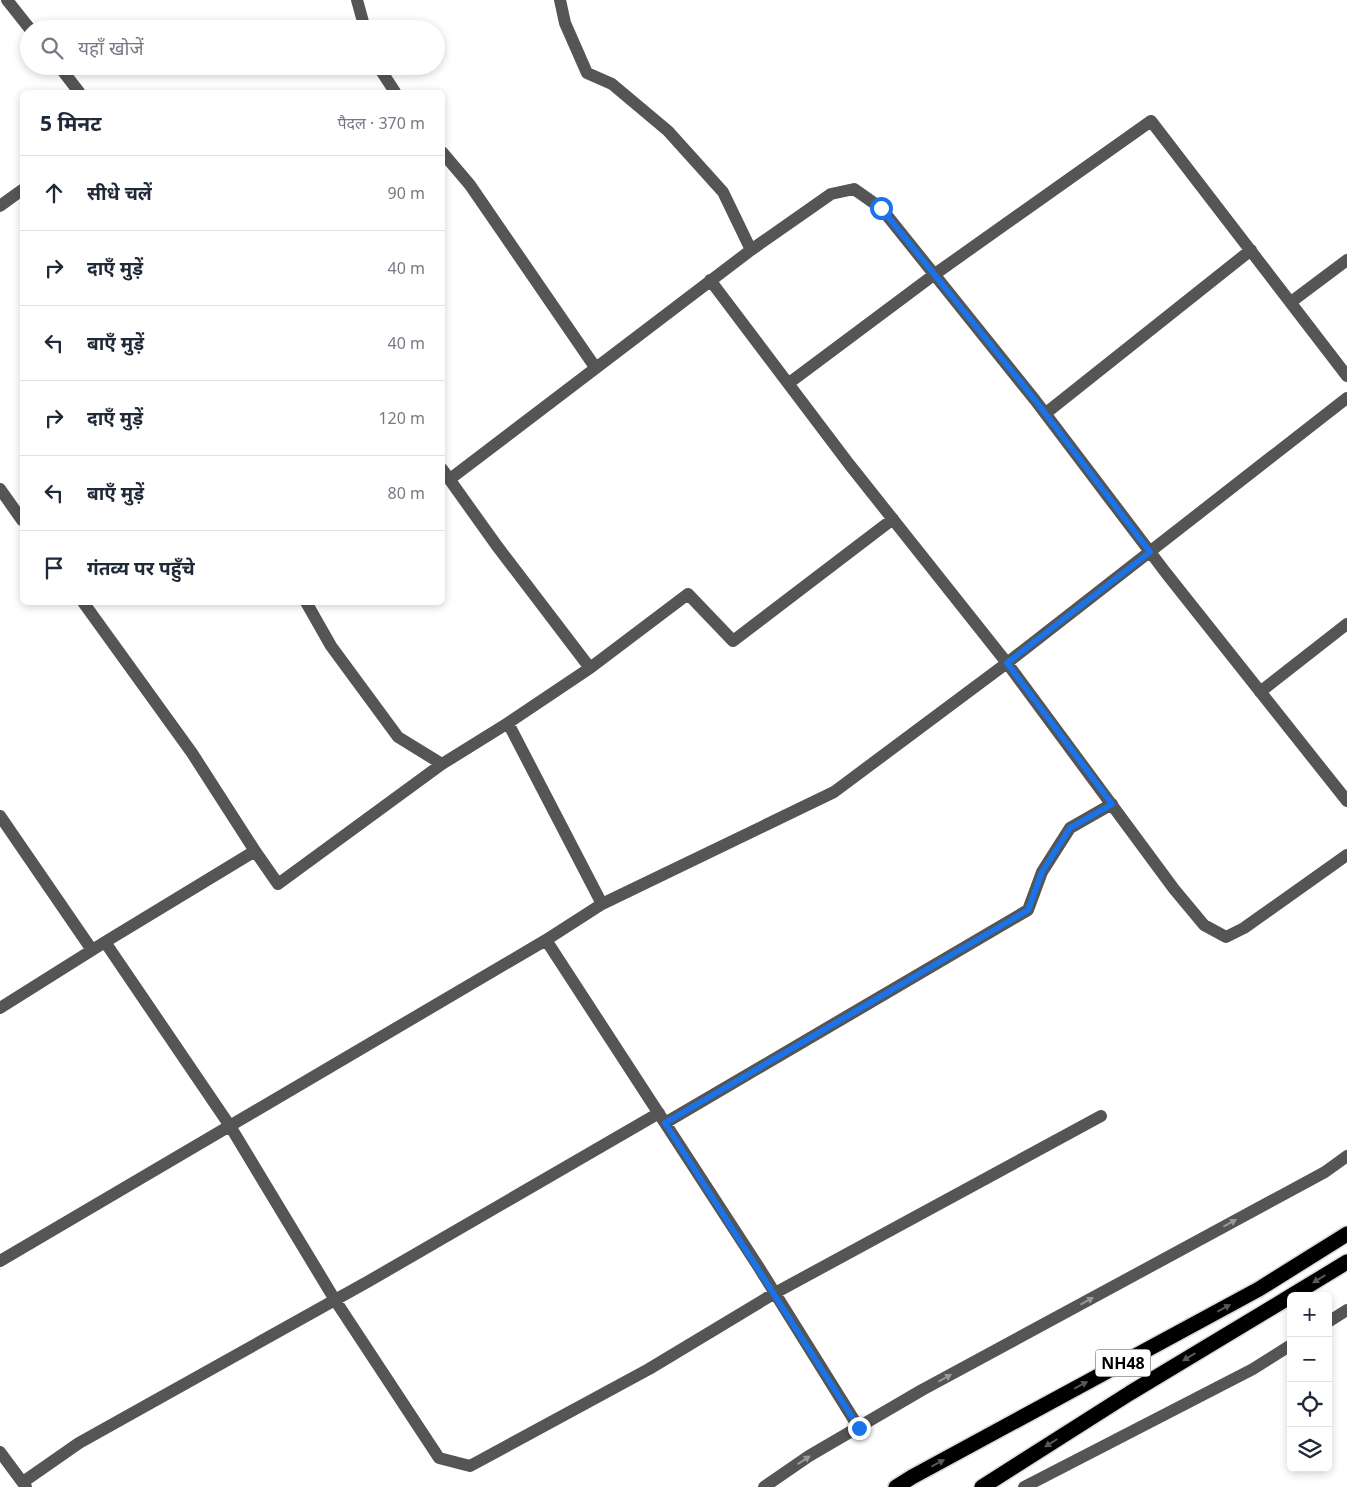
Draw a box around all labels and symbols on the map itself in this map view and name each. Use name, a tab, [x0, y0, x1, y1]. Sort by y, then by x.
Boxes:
route start	[870, 197, 893, 220]
one-way arrow	[1223, 1219, 1237, 1227]
one-way arrow	[1313, 1275, 1326, 1284]
one-way arrow	[1081, 1296, 1094, 1305]
one-way arrow	[1217, 1303, 1231, 1312]
road number: NH48	[1096, 1350, 1150, 1376]
one-way arrow	[1182, 1353, 1196, 1362]
one-way arrow	[937, 1374, 952, 1382]
one-way arrow	[1074, 1381, 1088, 1389]
route end	[848, 1417, 871, 1440]
one-way arrow	[1044, 1438, 1058, 1448]
one-way arrow	[797, 1455, 811, 1465]
one-way arrow	[932, 1458, 945, 1467]

